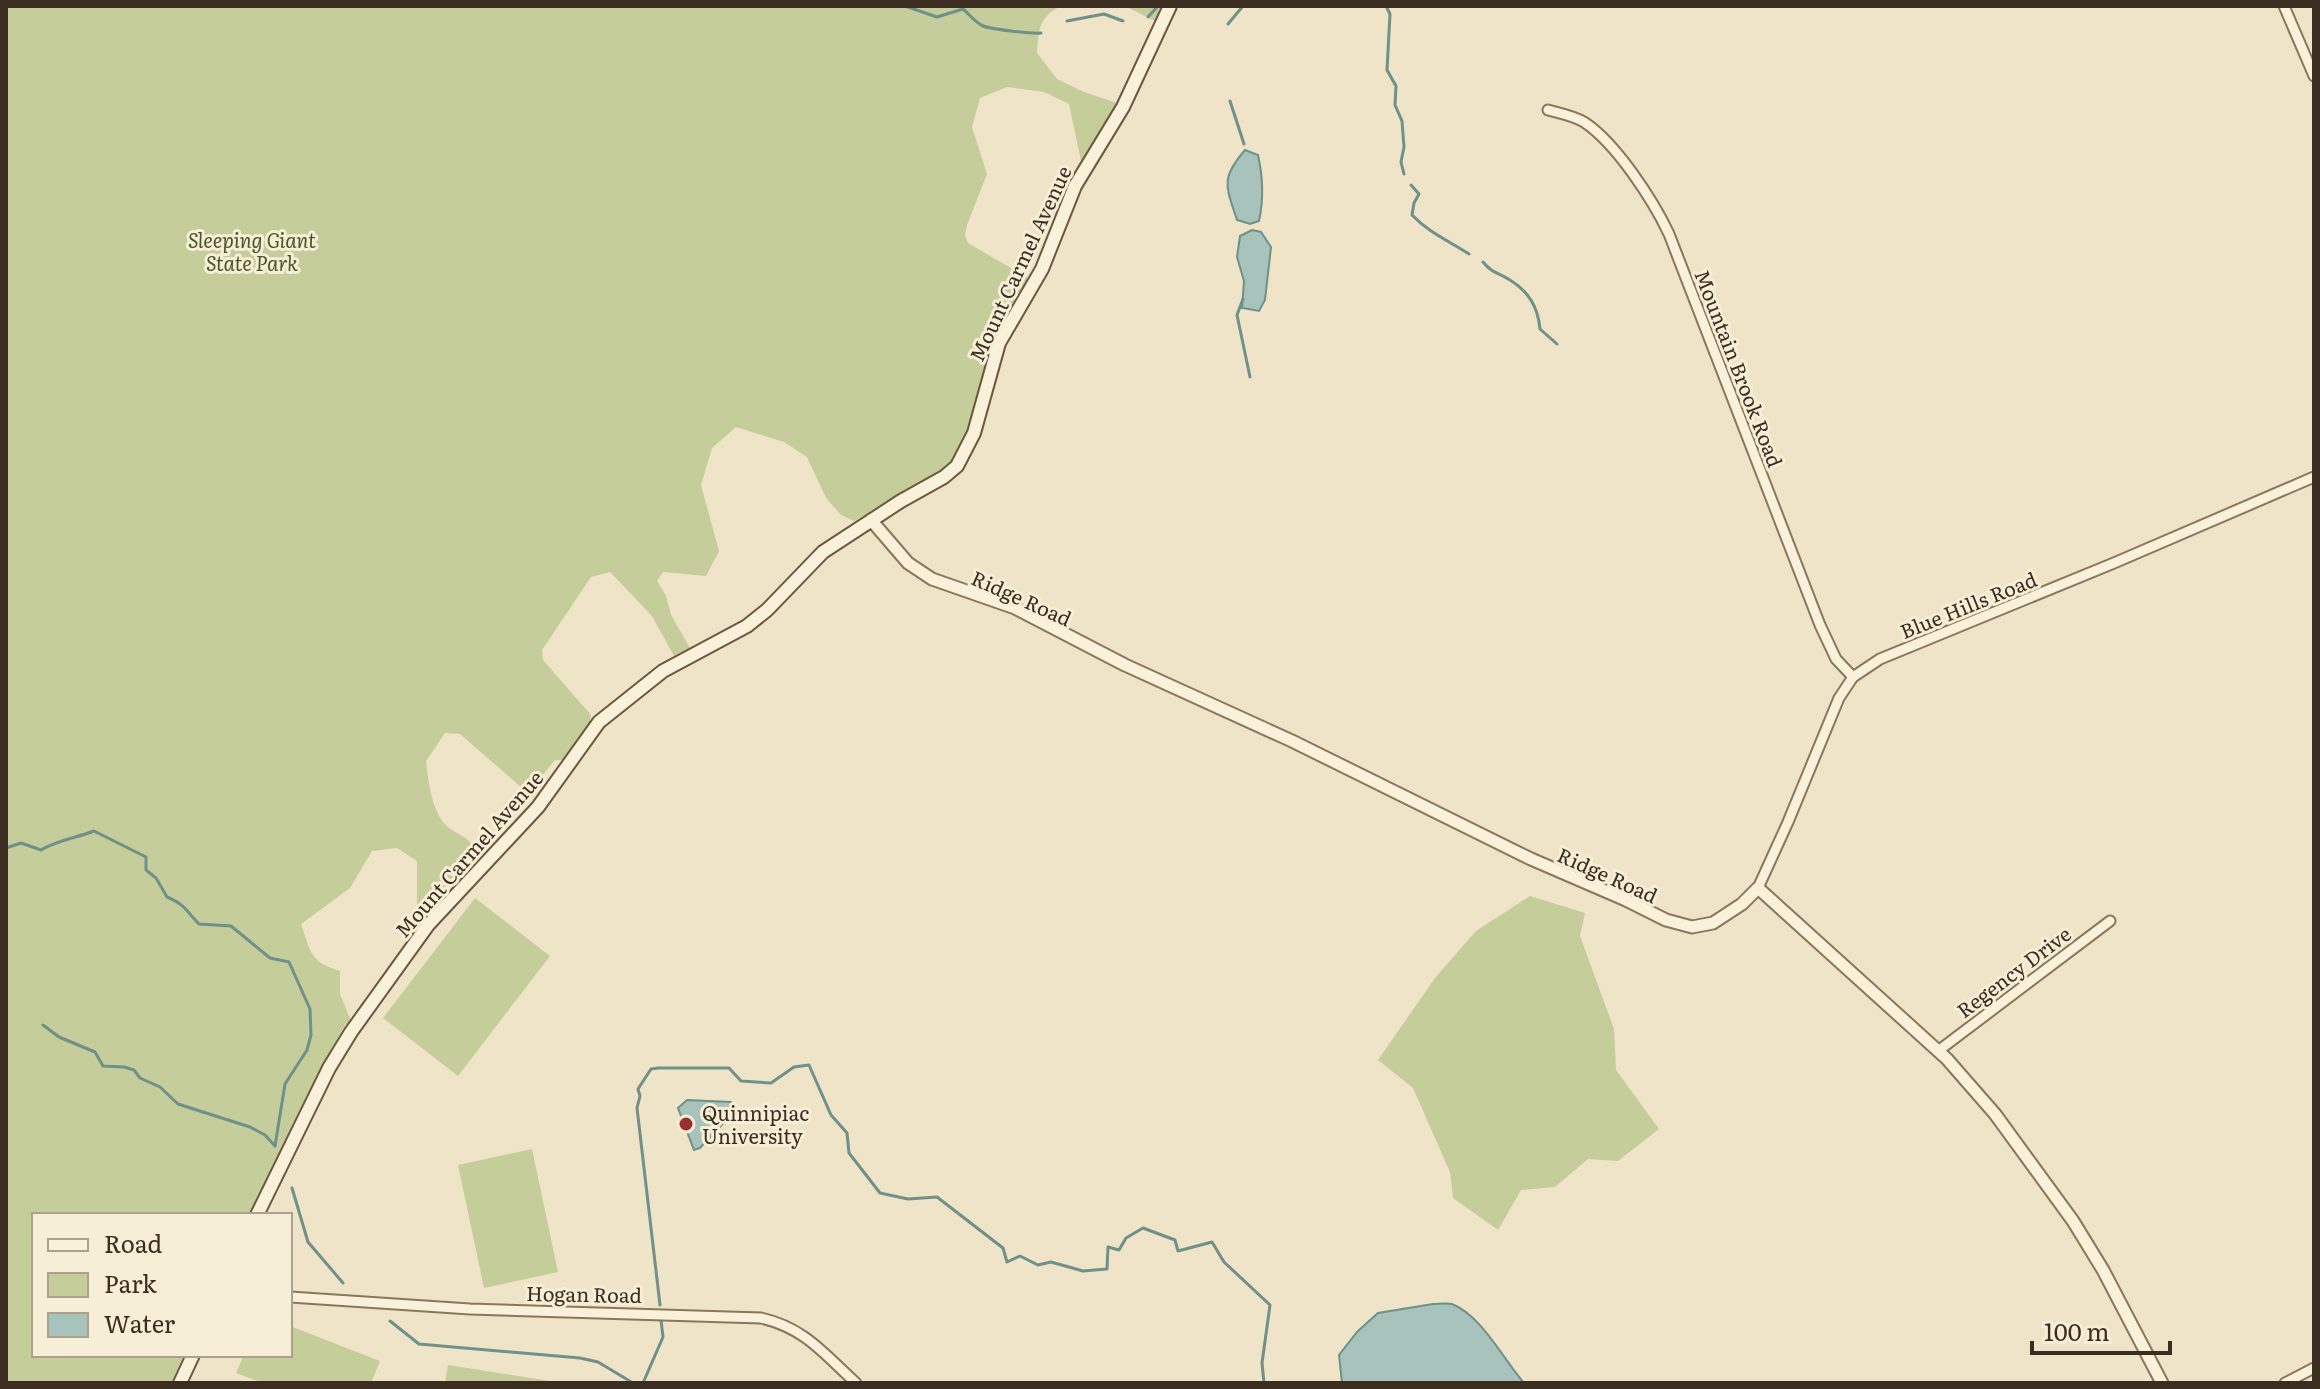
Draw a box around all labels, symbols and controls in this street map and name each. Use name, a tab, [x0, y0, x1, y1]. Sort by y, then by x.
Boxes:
street label: Mount Carmel Avenue	[960, 160, 1078, 366]
park label: Sleeping Giant State Park	[188, 224, 316, 277]
street label: Mountain Brook Road	[1688, 265, 1792, 471]
street label: Ridge Road	[967, 562, 1077, 632]
street label: Blue Hills Road	[1895, 563, 2041, 645]
street label: Mount Carmel Avenue	[387, 763, 549, 943]
street label: Ridge Road	[1553, 839, 1663, 909]
street label: Regency Drive	[1950, 918, 2076, 1024]
place label: Quinnipiac University	[702, 1097, 809, 1150]
marker: Quinnipiac University	[677, 1115, 695, 1133]
legend	[32, 1213, 292, 1357]
text: Road	[104, 1225, 163, 1260]
text: Park	[104, 1265, 157, 1300]
street label: Hogan Road	[526, 1277, 642, 1309]
text: Water	[104, 1305, 176, 1340]
scale bar	[2032, 1305, 2170, 1355]
text: 100 m	[2044, 1313, 2110, 1348]

